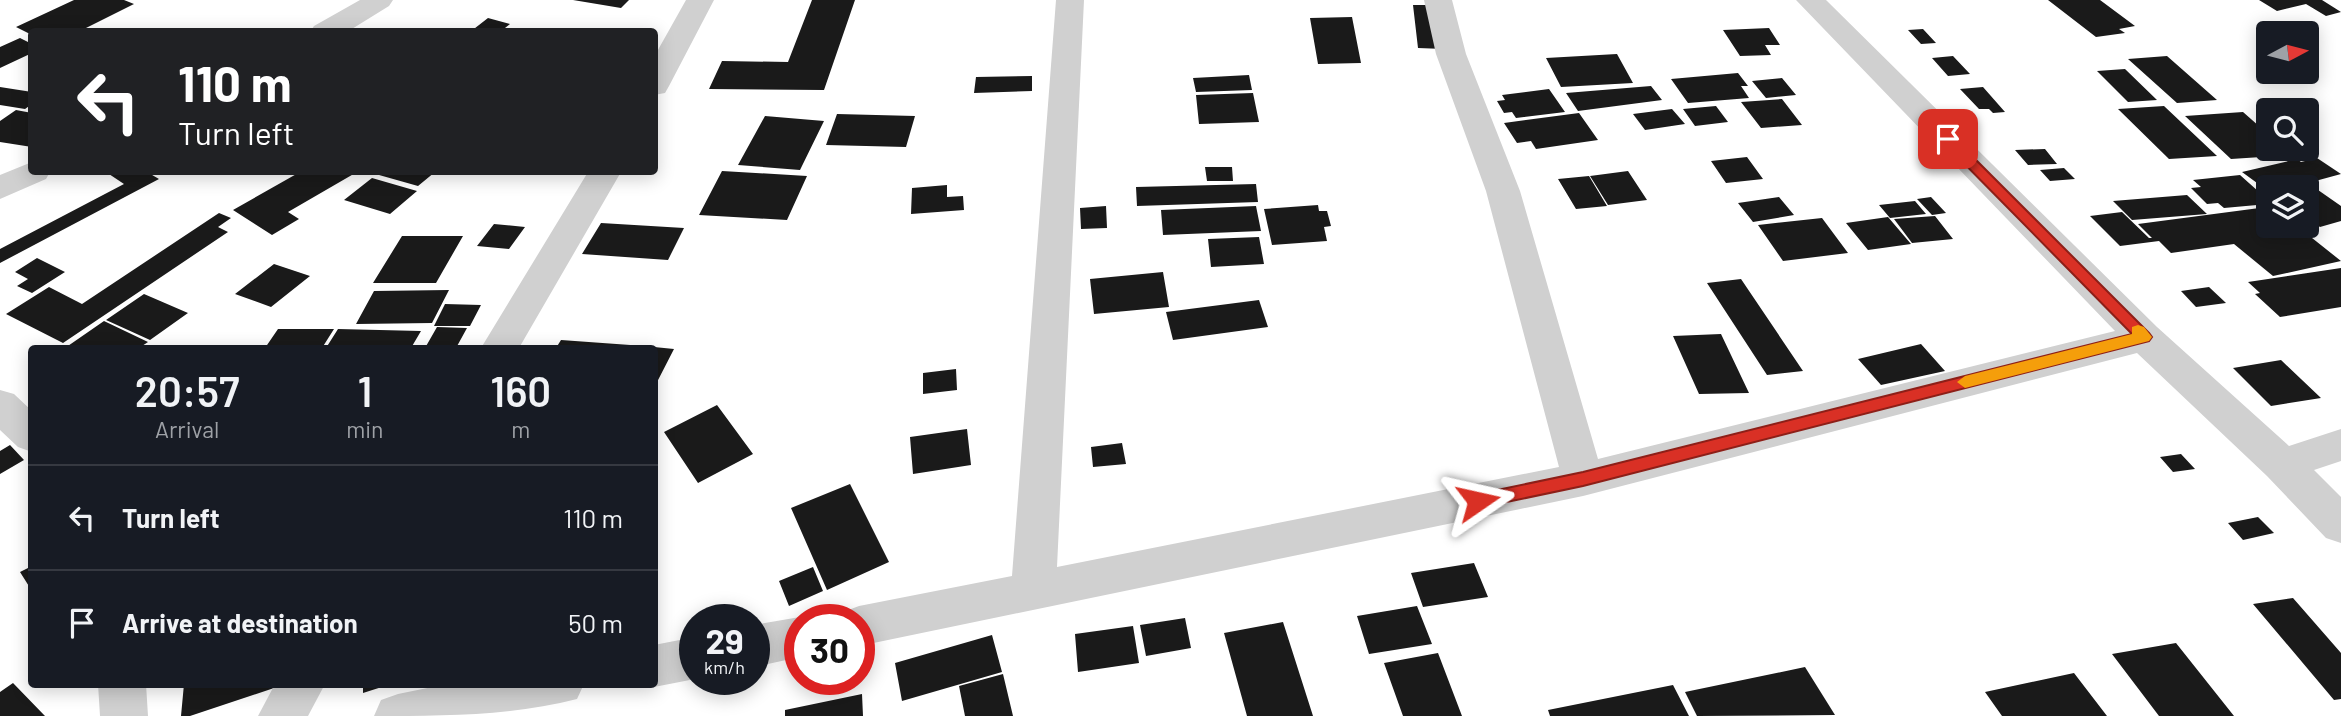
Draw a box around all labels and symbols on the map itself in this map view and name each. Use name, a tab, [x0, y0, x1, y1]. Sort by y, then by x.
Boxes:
north arrow	[2256, 21, 2319, 84]
pin	[1918, 109, 1978, 169]
position arrow	[1441, 464, 1515, 538]
speed limit sign: 30	[784, 604, 875, 695]

